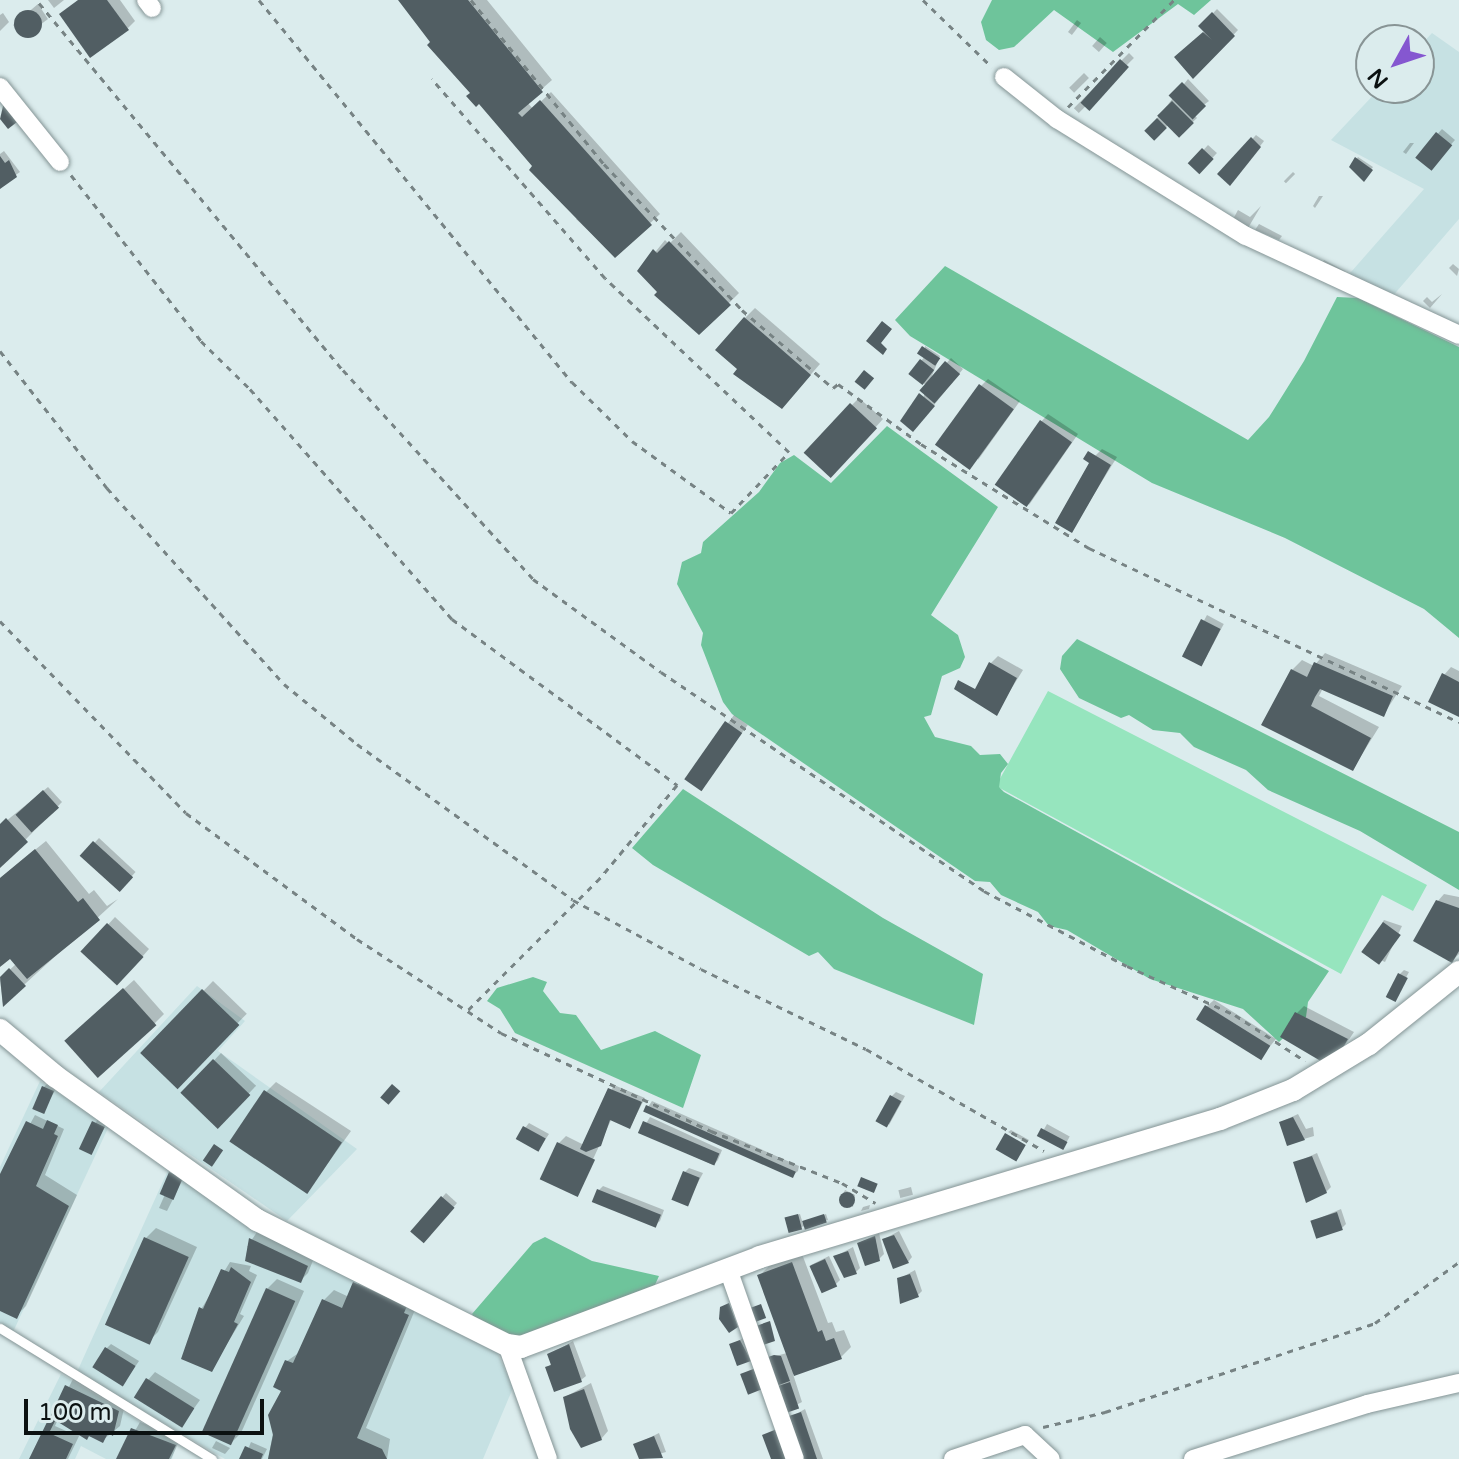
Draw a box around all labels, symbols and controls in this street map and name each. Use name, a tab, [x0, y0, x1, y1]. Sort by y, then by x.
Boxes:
north arrow	[1355, 24, 1435, 104]
text: N	[1363, 63, 1394, 93]
scale bar	[28, 1383, 268, 1433]
text: 100 m	[38, 1398, 112, 1427]

